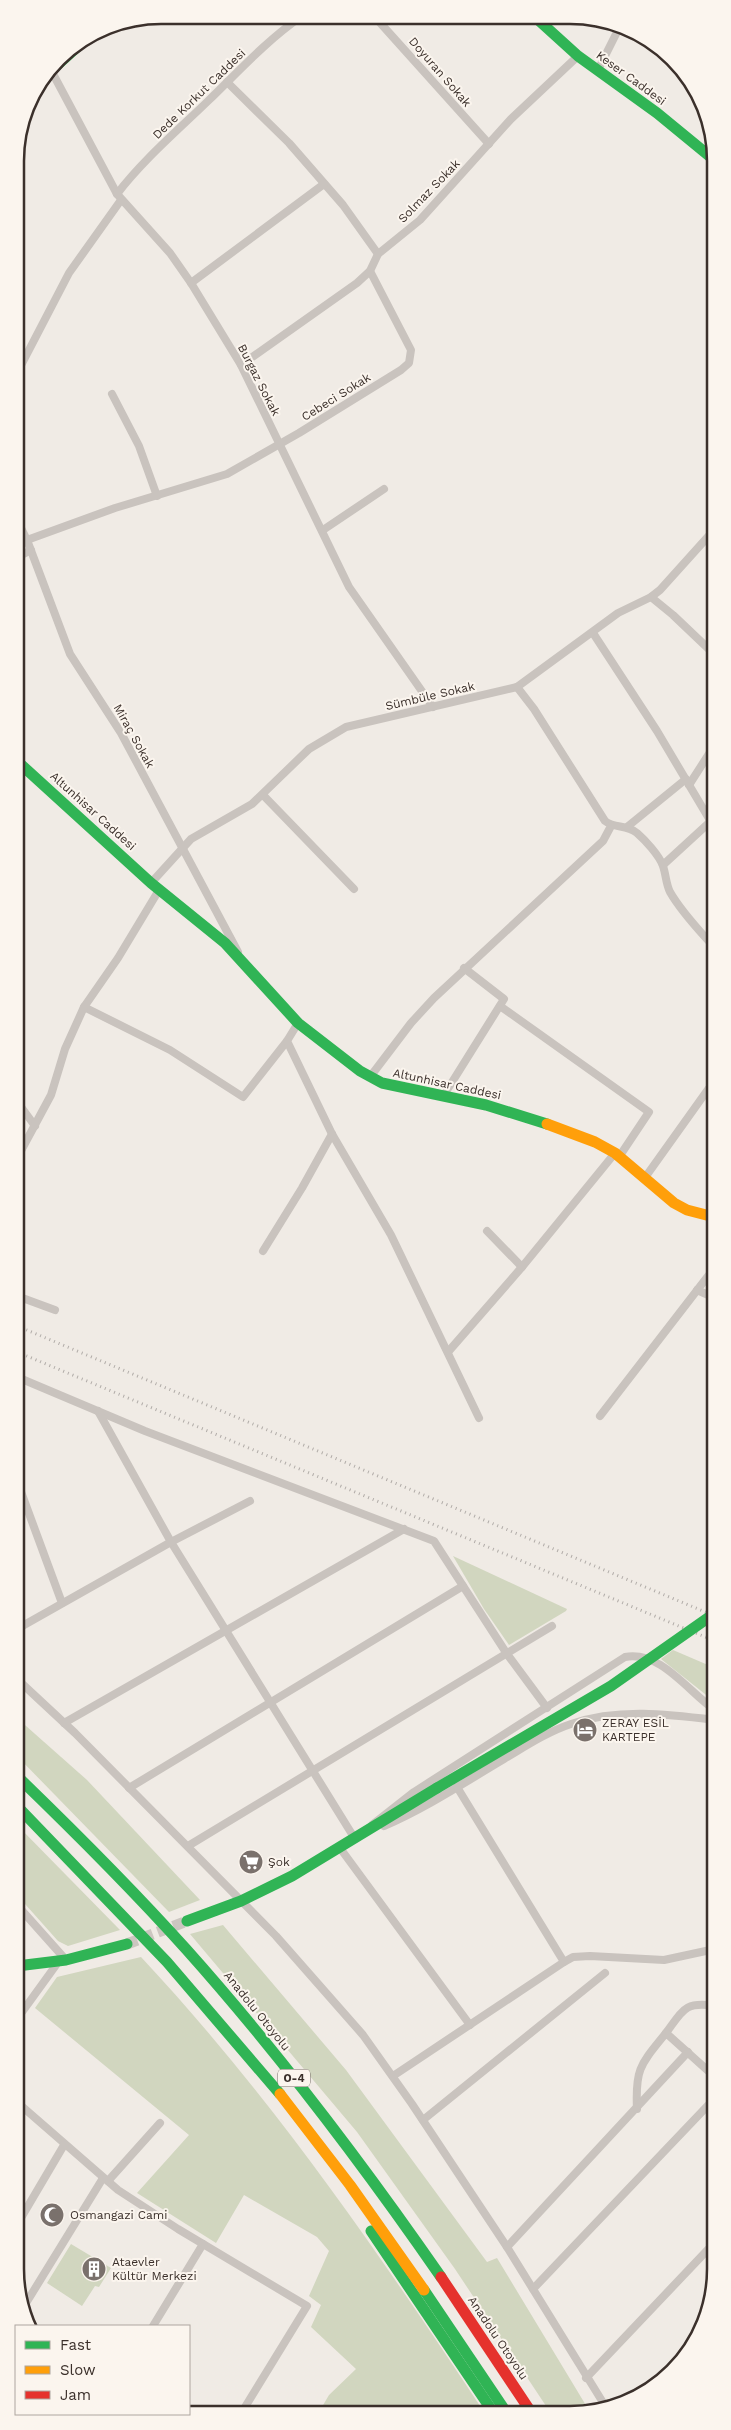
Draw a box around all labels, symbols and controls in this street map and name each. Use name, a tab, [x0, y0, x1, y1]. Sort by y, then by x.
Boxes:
street label: Doyuran Sokak	[406, 34, 474, 110]
street label: Dede Korkut Caddesi	[150, 46, 248, 142]
street label: Keser Caddesi	[593, 48, 669, 108]
street label: Solmaz Sokak	[395, 156, 463, 226]
street label: Burgaz Sokak	[235, 342, 283, 418]
street label: Cebeci Sokak	[299, 370, 373, 424]
street label: Sümbüle Sokak	[384, 679, 476, 713]
street label: Miraç Sokak	[111, 702, 157, 771]
street label: Altunhisar Caddesi	[47, 769, 139, 853]
street label: Altunhisar Caddesi	[392, 1066, 502, 1102]
place label: ZERAY ESİL KARTEPE	[602, 1716, 669, 1744]
hotel icon: ZERAY ESİL KARTEPE	[572, 1717, 598, 1743]
supermarket icon: Şok	[238, 1849, 264, 1875]
place label: Şok	[268, 1855, 290, 1869]
street label: Anadolu Otoyolu	[221, 1969, 293, 2053]
road number: O-4	[278, 2070, 310, 2086]
mosque icon: Osmangazi Cami	[39, 2202, 65, 2228]
place label: Osmangazi Cami	[70, 2208, 167, 2222]
place label: Ataevler Kültür Merkezi	[112, 2255, 197, 2283]
building icon: Ataevler Kültür Merkezi	[81, 2256, 107, 2282]
street label: Anadolu Otoyolu	[465, 2294, 531, 2382]
legend	[15, 2325, 190, 2415]
text: Fast	[60, 2336, 92, 2354]
text: Slow	[60, 2361, 96, 2379]
text: Jam	[60, 2386, 91, 2404]

